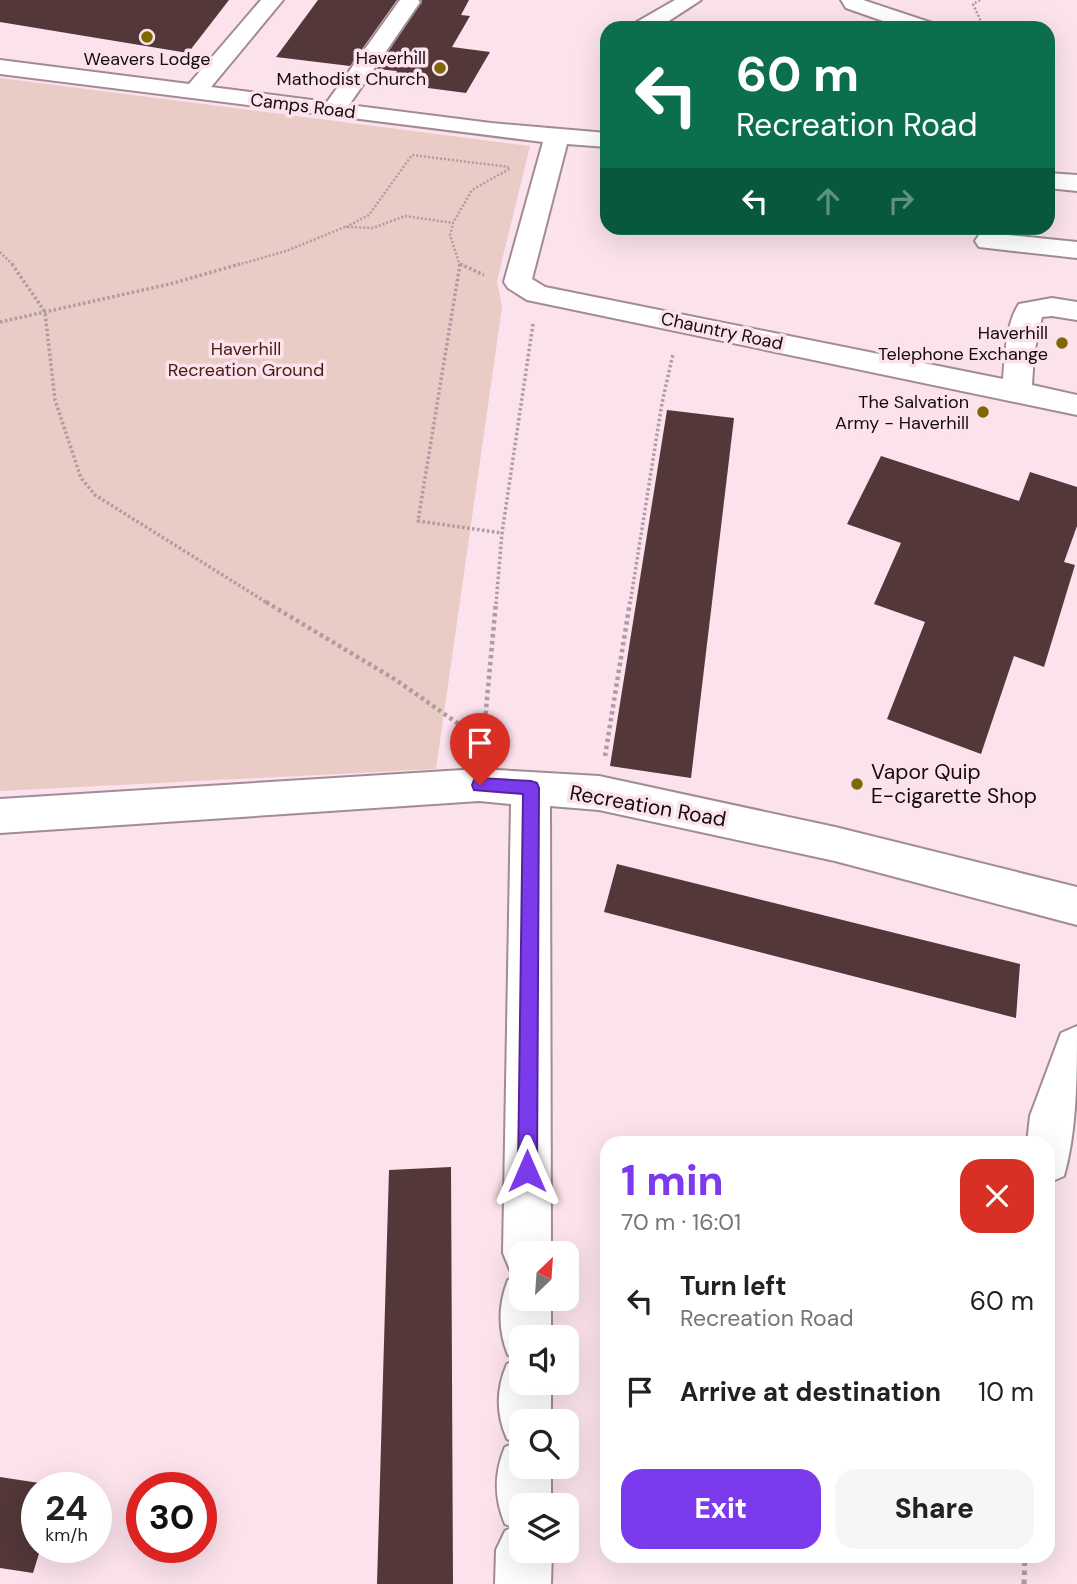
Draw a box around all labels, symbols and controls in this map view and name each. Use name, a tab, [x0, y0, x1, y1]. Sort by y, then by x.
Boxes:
marker: Weavers Lodge	[139, 29, 155, 45]
text: 60 m	[736, 42, 859, 106]
place label: Haverhill Mathodist Church	[277, 46, 426, 91]
place label: Weavers Lodge	[84, 47, 210, 71]
icon: left	[621, 49, 712, 140]
marker: Haverhill Mathodist Church	[432, 60, 448, 76]
street label: Camps Road	[249, 88, 357, 124]
text: Recreation Road	[736, 104, 977, 146]
icon: left	[736, 182, 774, 220]
icon: ahead	[809, 182, 847, 220]
icon: right	[882, 182, 920, 220]
street label: Chauntry Road	[659, 306, 785, 356]
place label: Haverhill Telephone Exchange	[878, 321, 1048, 366]
marker: Haverhill Telephone Exchange	[1054, 335, 1070, 351]
park label: Haverhill Recreation Ground	[168, 337, 324, 382]
place label: The Salvation Army - Haverhill	[835, 390, 969, 435]
marker: The Salvation Army - Haverhill	[975, 404, 991, 420]
pin	[450, 713, 510, 785]
icon: arrive	[461, 724, 499, 762]
place label: Vapor Quip E-cigarette Shop	[871, 758, 1037, 810]
marker: Vapor Quip E-cigarette Shop	[849, 776, 865, 792]
street label: Recreation Road	[568, 778, 728, 834]
position arrow	[490, 1134, 564, 1208]
text: 1 min	[621, 1153, 724, 1208]
button: close	[960, 1159, 1034, 1233]
text: 70 m · 16:01	[621, 1207, 741, 1237]
north arrow	[509, 1241, 579, 1311]
map controls	[509, 1241, 579, 1563]
text: Turn left	[680, 1269, 787, 1303]
icon: left	[621, 1282, 659, 1320]
text: 60 m	[970, 1284, 1034, 1318]
text: Recreation Road	[680, 1303, 854, 1333]
button: sound	[509, 1325, 579, 1395]
icon: arrive	[621, 1373, 659, 1411]
text: Arrive at destination	[680, 1375, 941, 1409]
text: 10 m	[978, 1375, 1034, 1409]
button: search	[509, 1409, 579, 1479]
button: Exit	[621, 1469, 821, 1549]
button: Share	[835, 1469, 1034, 1549]
speed limit sign: 30	[126, 1472, 217, 1563]
text: 24	[45, 1485, 88, 1531]
button: layers	[509, 1493, 579, 1563]
text: km/h	[45, 1523, 88, 1547]

